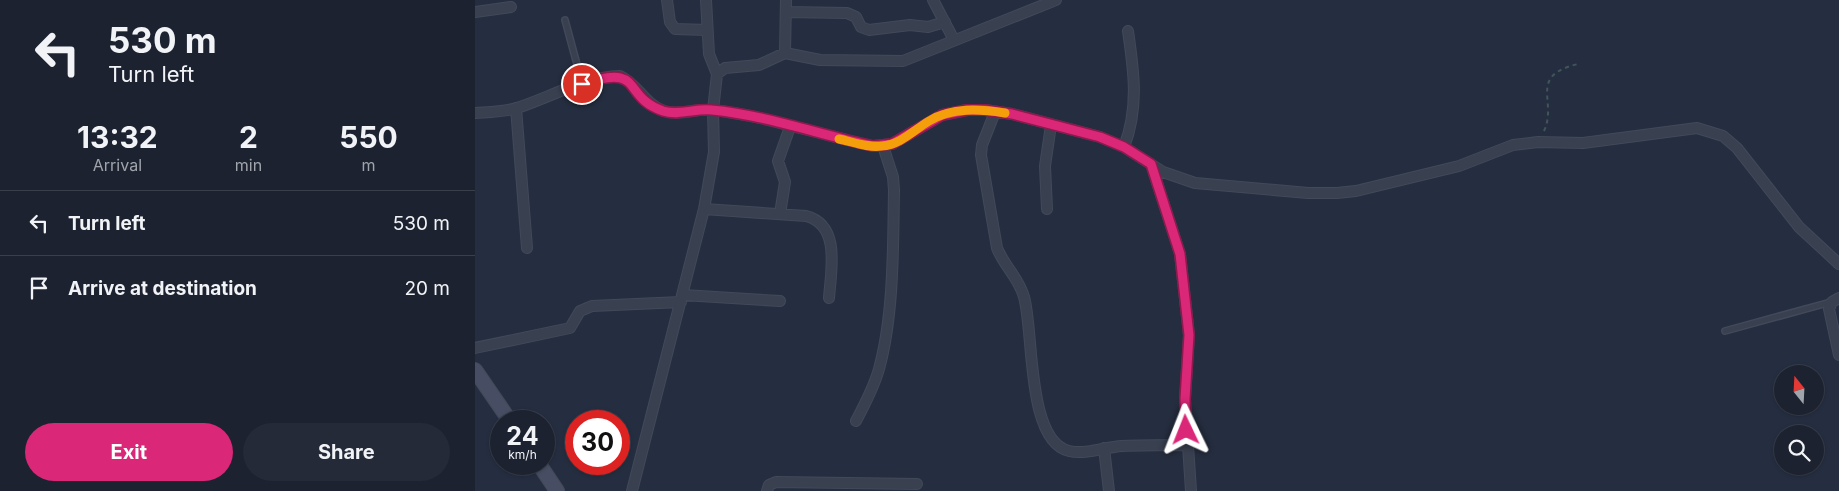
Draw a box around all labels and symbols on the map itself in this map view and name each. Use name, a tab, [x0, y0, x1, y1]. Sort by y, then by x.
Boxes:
pin	[561, 63, 603, 105]
north arrow	[1774, 365, 1824, 415]
position arrow	[1159, 403, 1211, 455]
speed limit sign: 30	[565, 410, 630, 475]

